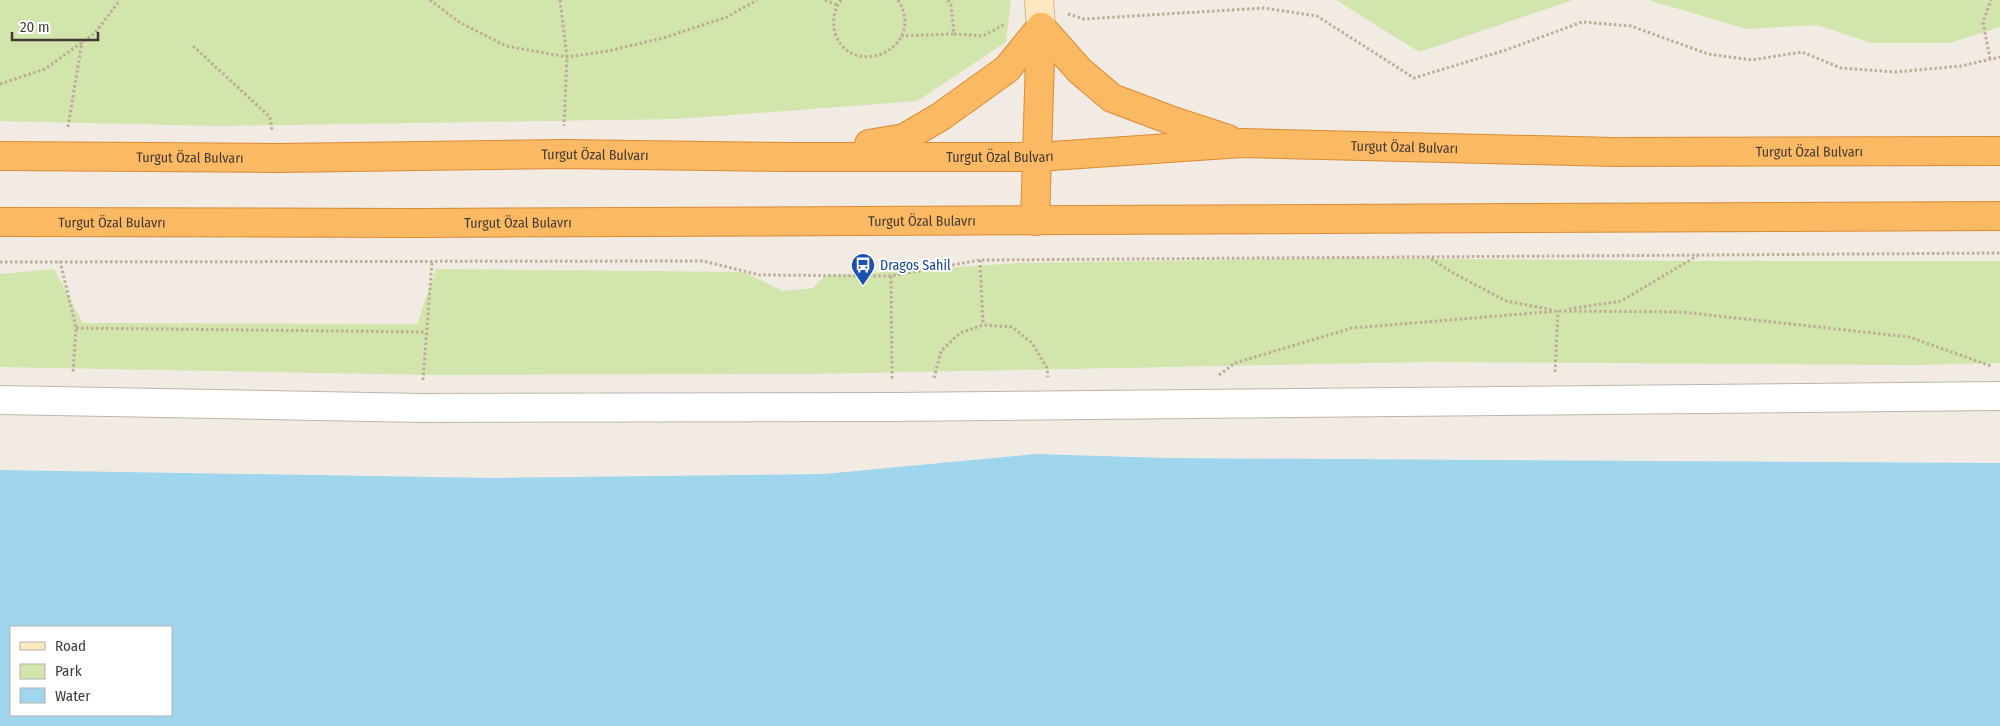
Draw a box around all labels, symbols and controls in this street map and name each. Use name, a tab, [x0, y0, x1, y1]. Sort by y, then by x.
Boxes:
scale bar	[12, 10, 99, 42]
text: 20 m	[20, 18, 50, 36]
street label: Turgut Özal Bulvarı	[1351, 138, 1458, 157]
street label: Turgut Özal Bulvarı	[1756, 143, 1863, 161]
street label: Turgut Özal Bulvarı	[541, 145, 649, 164]
street label: Turgut Özal Bulvarı	[136, 148, 244, 167]
street label: Turgut Özal Bulvarı	[946, 148, 1054, 166]
street label: Turgut Özal Bulavrı	[868, 212, 976, 230]
street label: Turgut Özal Bulavrı	[58, 213, 166, 231]
street label: Turgut Özal Bulavrı	[464, 214, 572, 232]
bus stop icon: Dragos Sahil	[850, 252, 876, 286]
place label: Dragos Sahil	[880, 257, 951, 274]
legend	[10, 626, 172, 716]
text: Road	[55, 637, 86, 655]
text: Park	[55, 662, 82, 680]
text: Water	[55, 687, 91, 705]

